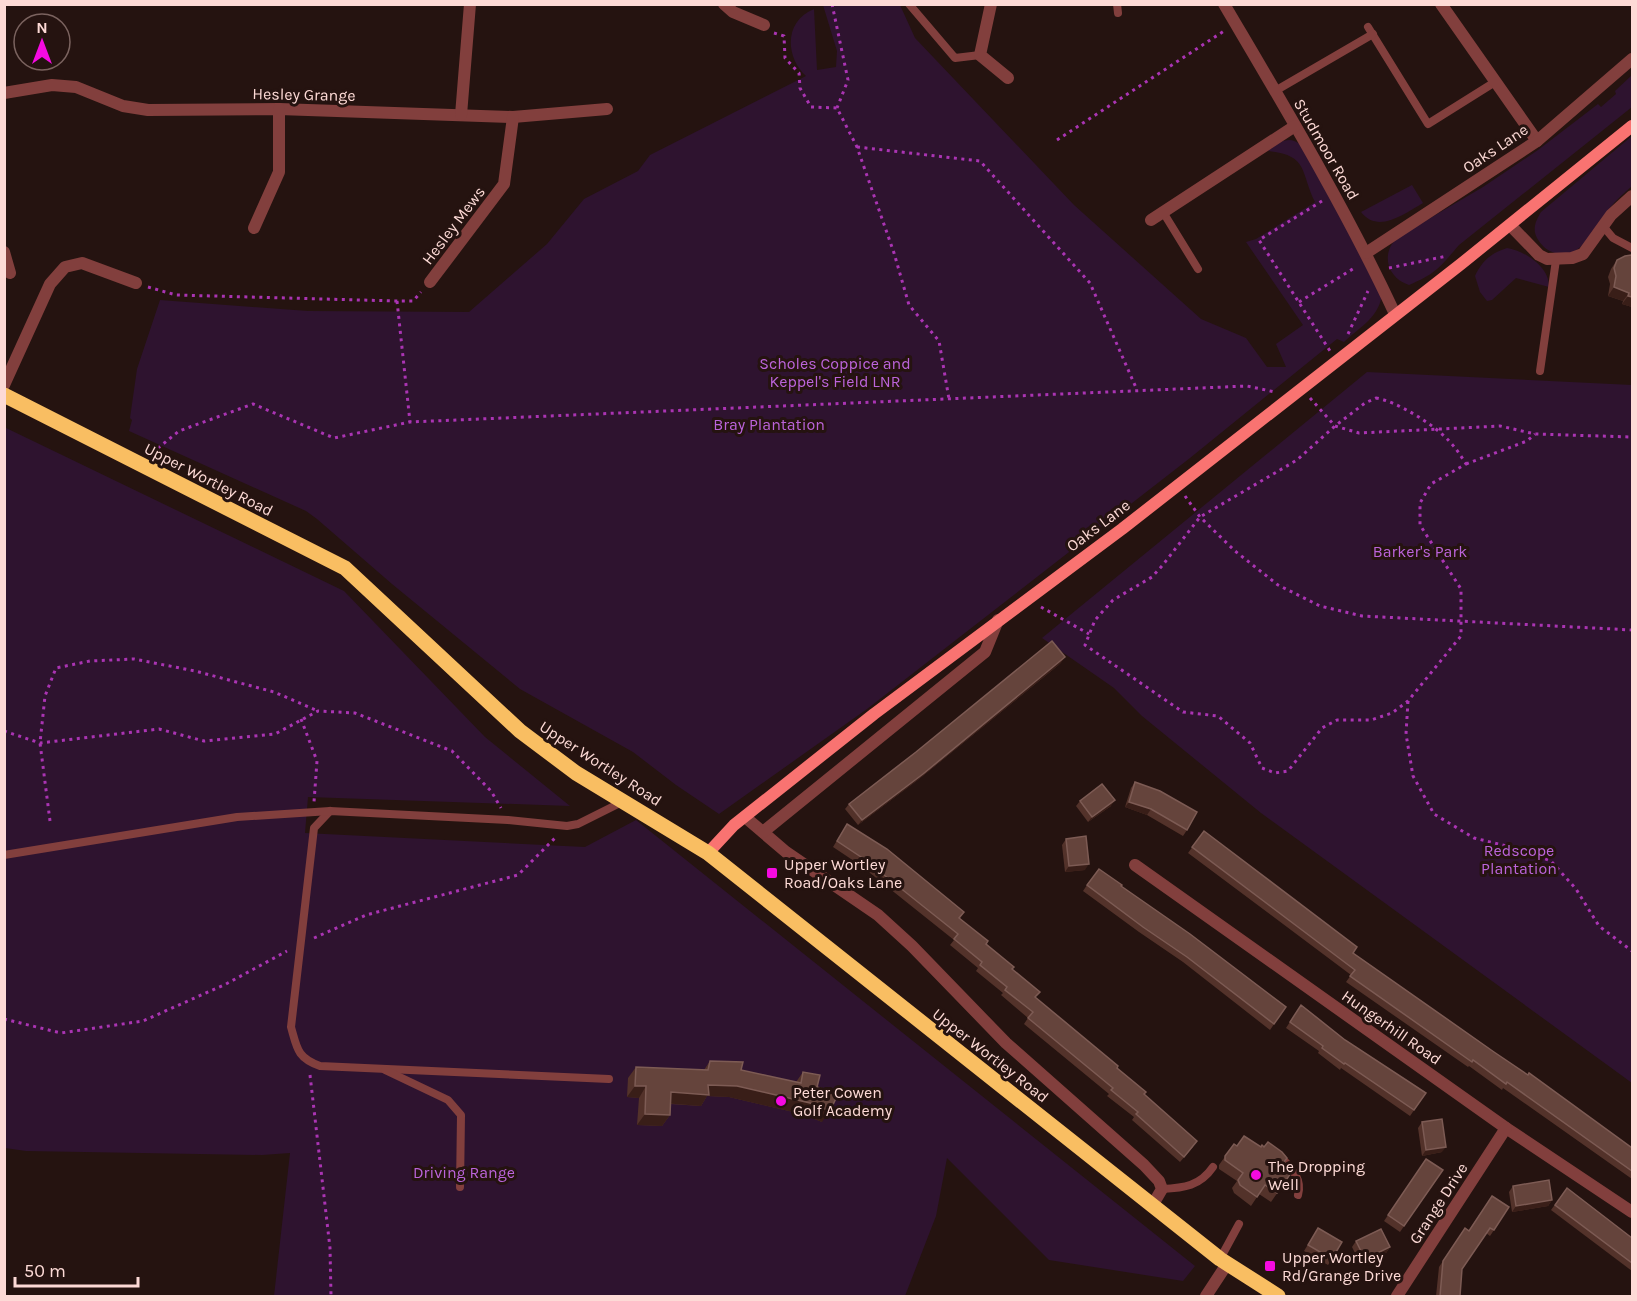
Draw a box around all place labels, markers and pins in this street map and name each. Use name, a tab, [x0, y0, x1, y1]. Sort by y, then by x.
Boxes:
place label: Upper Wortley Road/Oaks Lane	[784, 855, 902, 892]
marker: Upper Wortley Road/Oaks Lane	[765, 866, 779, 880]
place label: Peter Cowen Golf Academy	[793, 1083, 893, 1120]
marker: Peter Cowen Golf Academy	[774, 1094, 788, 1108]
place label: The Dropping Well	[1268, 1157, 1365, 1194]
marker: The Dropping Well	[1249, 1168, 1263, 1182]
place label: Upper Wortley Rd/Grange Drive	[1282, 1248, 1401, 1285]
marker: Upper Wortley Rd/Grange Drive	[1263, 1259, 1277, 1273]

